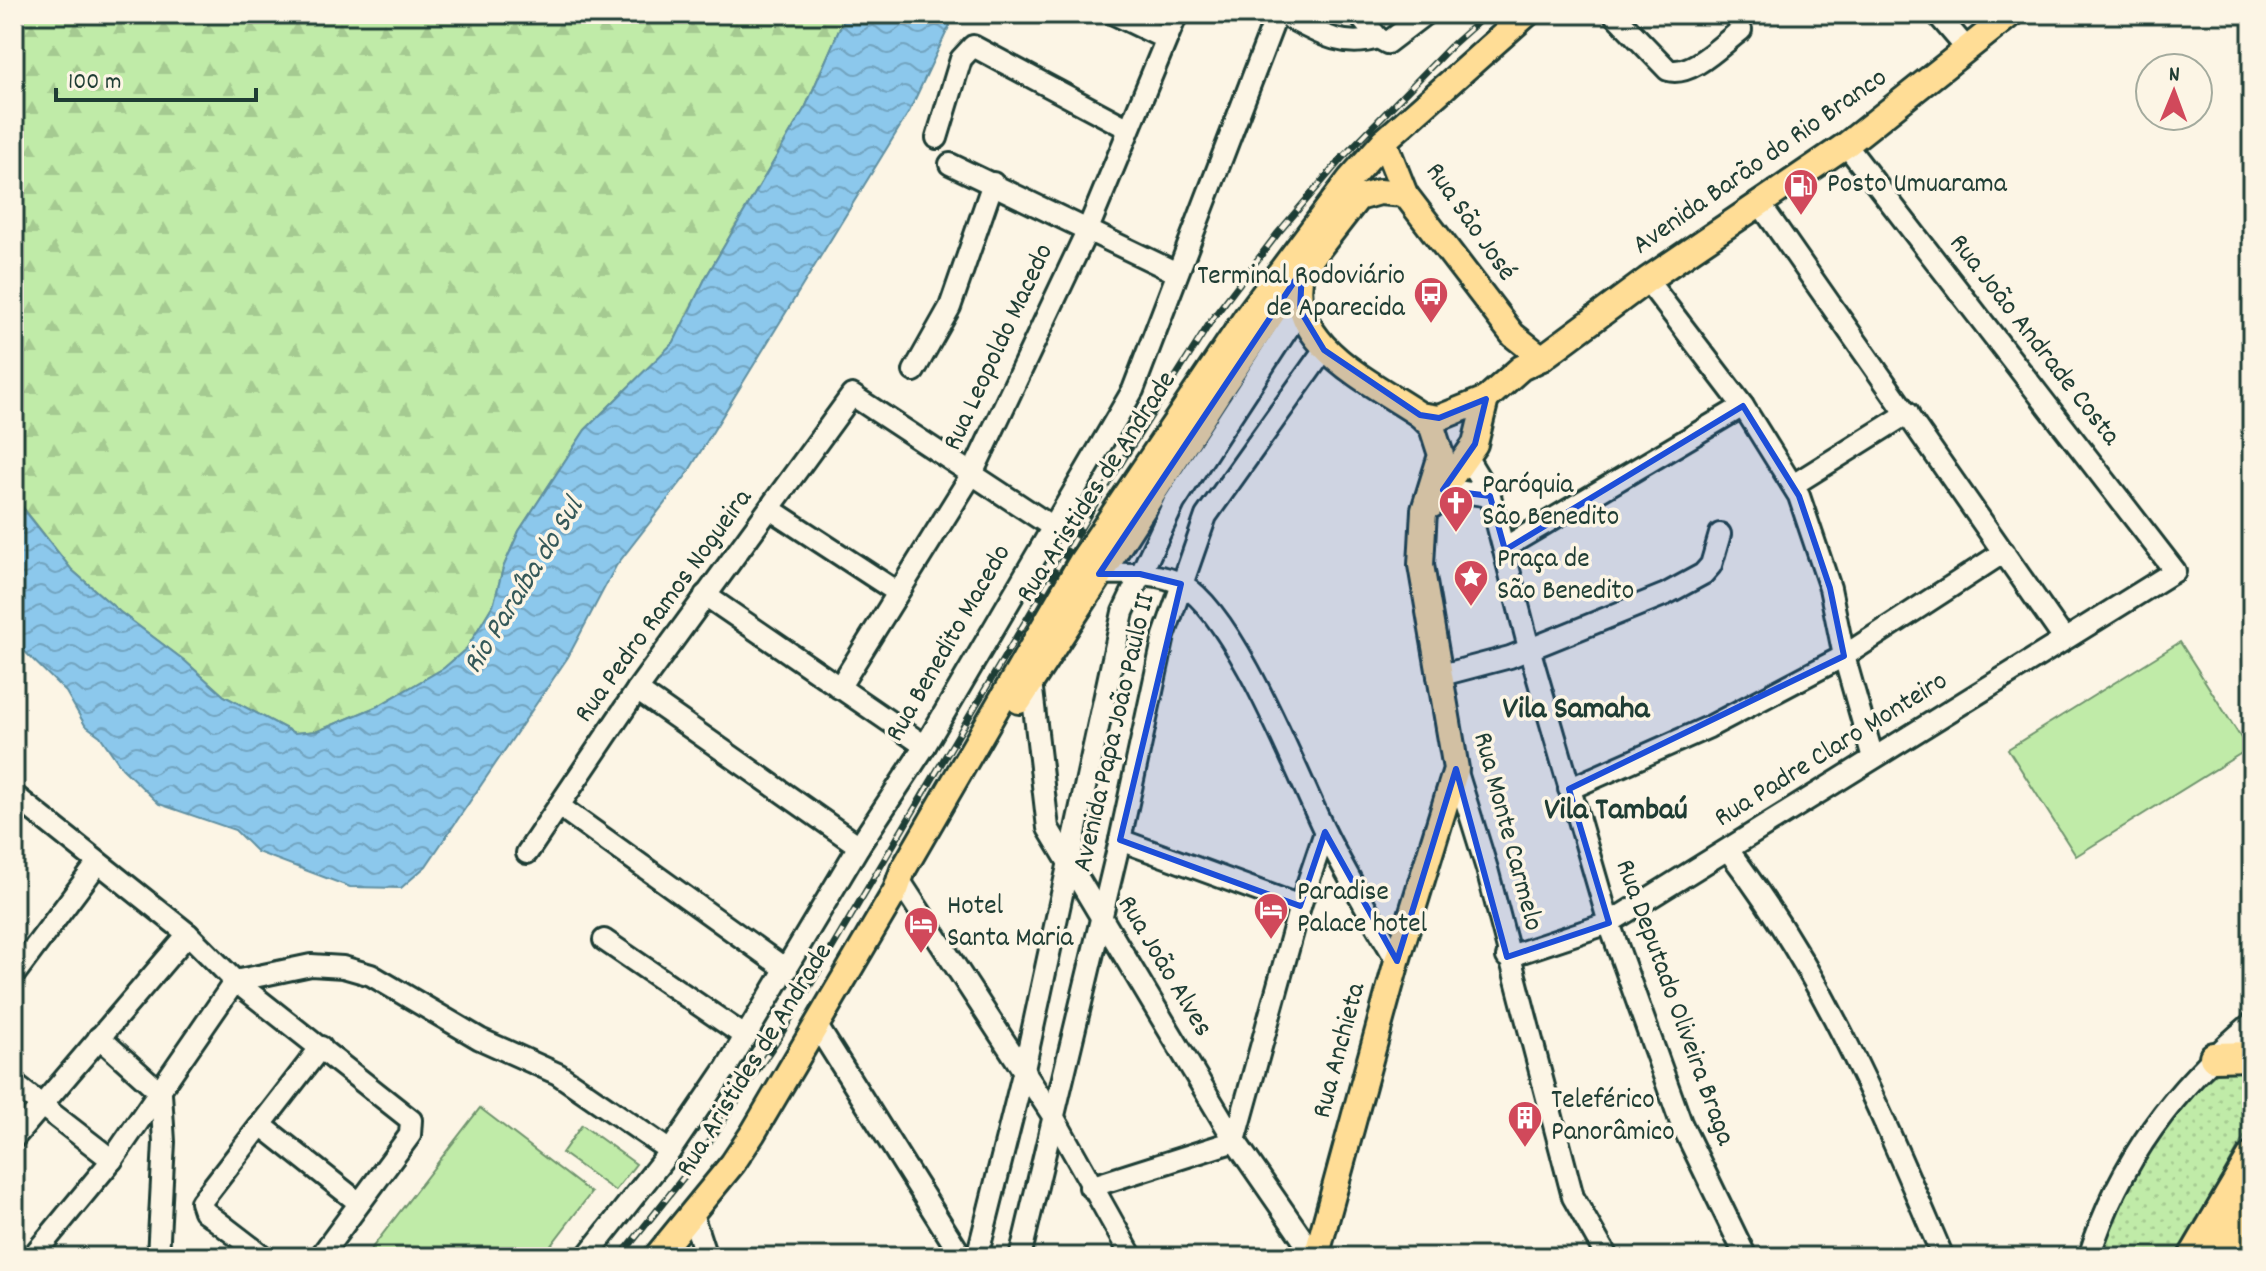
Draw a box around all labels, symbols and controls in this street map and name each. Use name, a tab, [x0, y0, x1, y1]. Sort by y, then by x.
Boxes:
scale bar	[56, 52, 256, 102]
north arrow	[2134, 52, 2214, 132]
street label: Avenida Barão do Rio Branco	[1626, 60, 1896, 266]
text: N	[2169, 60, 2180, 91]
text: 100 m	[68, 66, 121, 100]
street label: Rua São José	[1413, 155, 1525, 291]
place label: Posto Umuarama	[1827, 166, 2008, 206]
fuel station icon: Posto Umuarama	[1782, 167, 1820, 217]
street label: Rua João Andrade Costa	[1938, 227, 2129, 456]
street label: Rua Leopoldo Macedo	[934, 238, 1066, 458]
place label: Terminal Rodoviário de Aparecida	[1197, 258, 1406, 330]
bus stop icon: Terminal Rodoviário de Aparecida	[1412, 275, 1450, 325]
street label: Rua Aristides de Andrade	[1008, 364, 1188, 612]
place label: Paróquia São Benedito	[1482, 467, 1619, 539]
street label: Rua Pedro Ramos Nogueira	[566, 481, 764, 732]
church icon: Paróquia São Benedito	[1437, 484, 1475, 534]
water label: Rio Paraíba do Sul	[454, 488, 598, 683]
street label: Rua Benedito Macedo	[877, 538, 1023, 750]
place label: Praça de São Benedito	[1497, 541, 1634, 613]
place icon: Praça de São Benedito	[1452, 558, 1490, 608]
street label: Avenida Papa João Paulo II	[1064, 590, 1168, 876]
street label: Rua Padre Claro Monteiro	[1707, 663, 1957, 839]
district label: Vila Samaha	[1503, 688, 1650, 734]
street label: Rua Monte Carmelo	[1460, 728, 1552, 936]
district label: Vila Tambaú	[1544, 789, 1688, 835]
street label: Rua Deputado Oliveira Braga	[1603, 854, 1744, 1152]
place label: Paradise Palace hotel	[1297, 874, 1428, 946]
place label: Hotel Santa Maria	[947, 888, 1074, 960]
street label: Rua João Alves	[1105, 889, 1221, 1045]
hotel icon: Paradise Palace hotel	[1252, 891, 1290, 941]
hotel icon: Hotel Santa Maria	[902, 905, 940, 955]
street label: Rua Aristides de Andrade	[668, 936, 844, 1186]
street label: Rua Anchieta	[1304, 978, 1378, 1123]
place label: Teleférico Panorâmico	[1551, 1082, 1675, 1154]
building icon: Teleférico Panorâmico	[1506, 1099, 1544, 1149]

